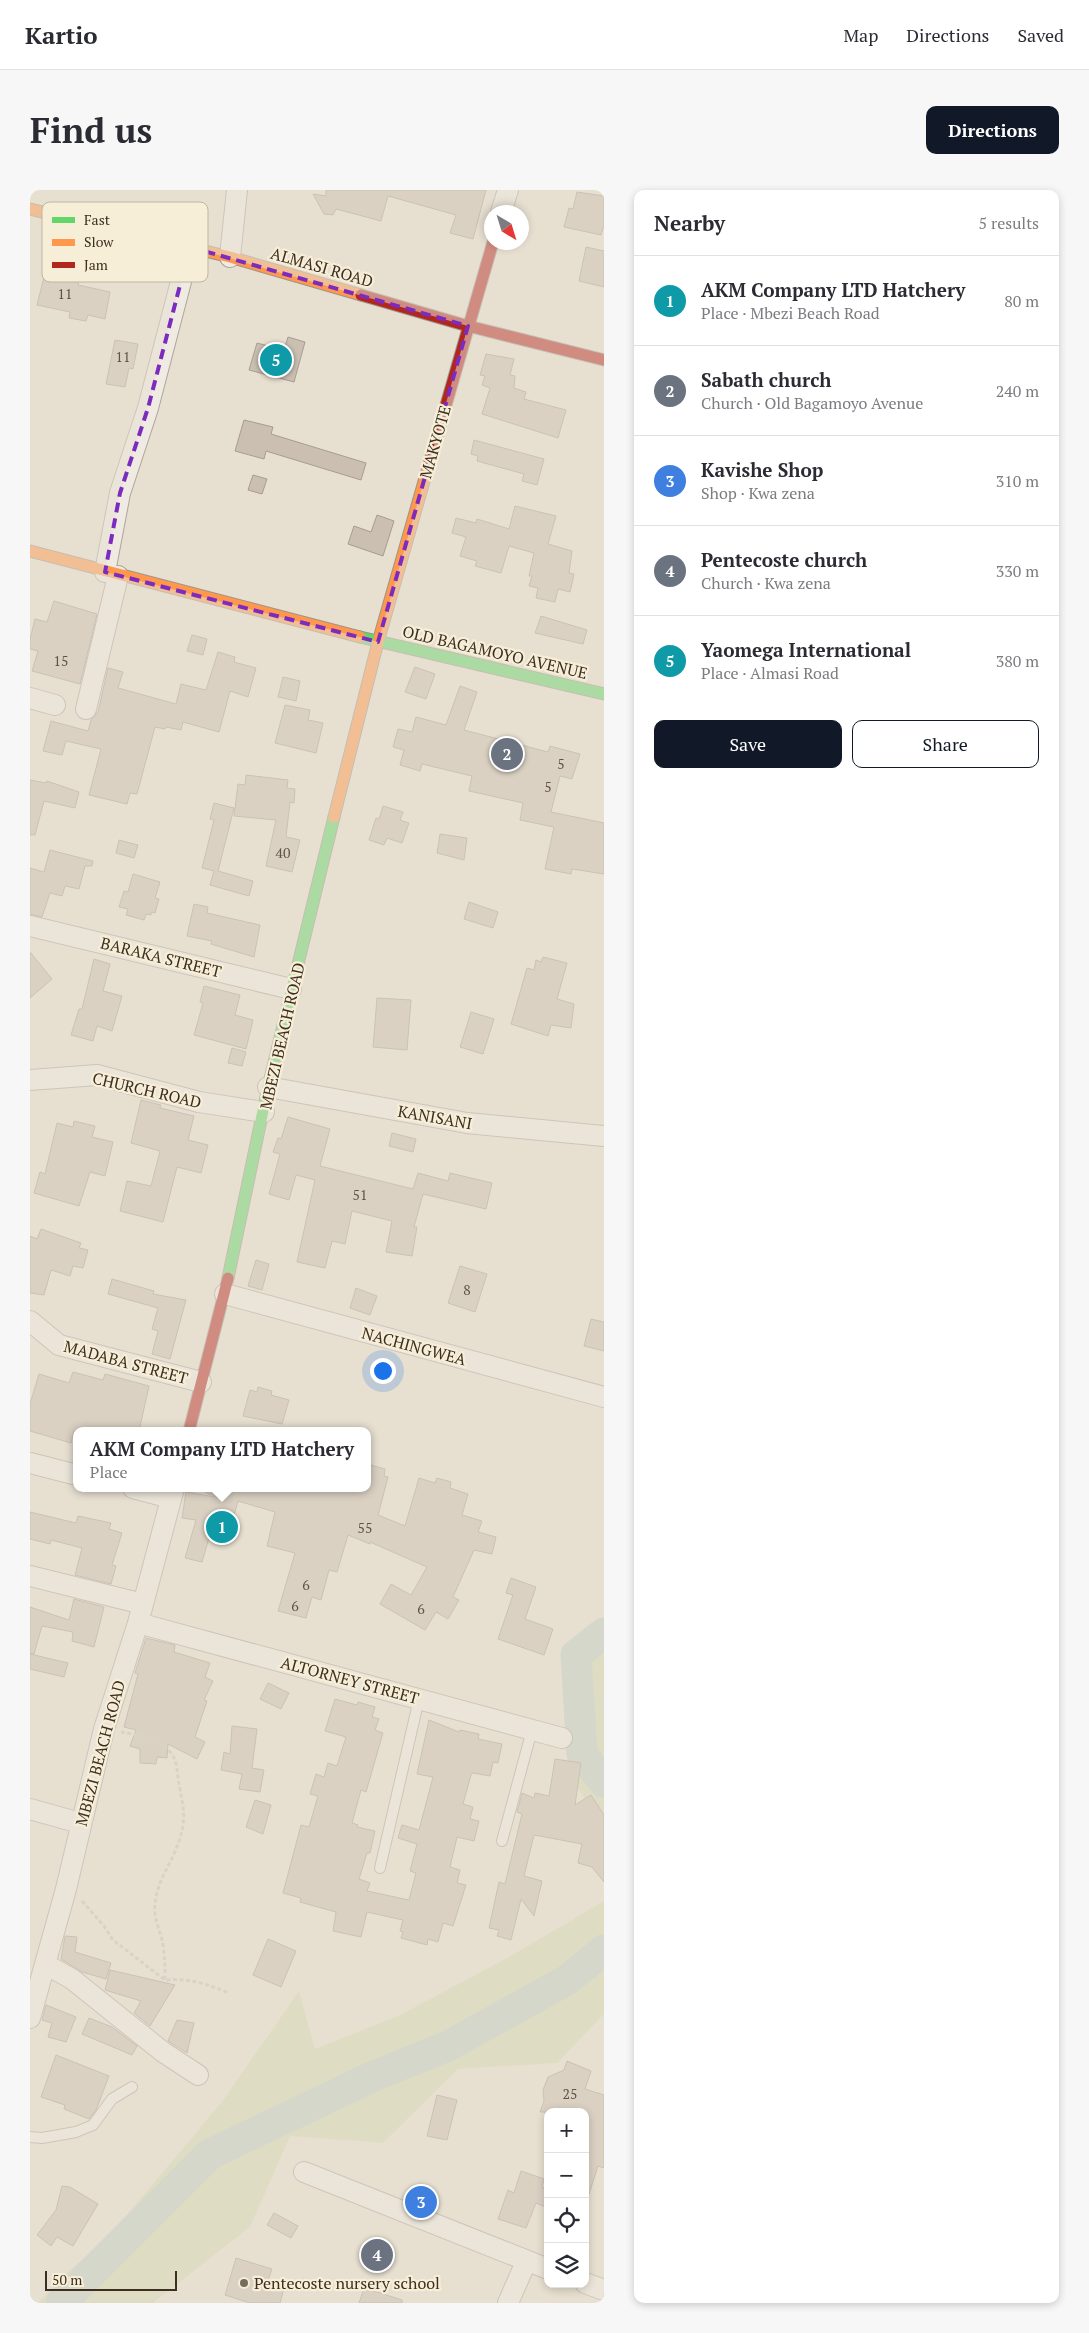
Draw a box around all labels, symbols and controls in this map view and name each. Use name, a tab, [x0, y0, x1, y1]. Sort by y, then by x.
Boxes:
text: Kartio	[25, 19, 98, 51]
text: Map	[843, 23, 878, 47]
text: Directions	[906, 23, 989, 47]
text: Saved	[1017, 23, 1064, 47]
button: Directions	[926, 106, 1059, 154]
text: Find us	[30, 107, 152, 153]
legend	[42, 202, 208, 282]
north arrow	[484, 205, 529, 250]
text: Nearby	[654, 209, 725, 237]
text: Fast	[84, 210, 111, 229]
text: 5 results	[979, 212, 1039, 234]
text: Slow	[84, 232, 114, 251]
street label: ALMASI ROAD	[268, 242, 376, 292]
text: Jam	[84, 255, 108, 274]
text: AKM Company LTD Hatchery	[701, 277, 965, 302]
house number: 11	[58, 284, 72, 303]
text: 1	[665, 290, 675, 312]
text: 80 m	[1004, 290, 1039, 312]
text: Place · Mbezi Beach Road	[701, 302, 880, 324]
pin: 5	[260, 341, 292, 379]
house number: 11	[116, 347, 130, 366]
text: Sabath church	[701, 367, 832, 392]
text: 2	[665, 380, 675, 402]
text: 240 m	[996, 380, 1039, 402]
text: Church · Old Bagamoyo Avenue	[701, 392, 923, 414]
street label: MAKYOTE	[414, 403, 456, 481]
text: Kavishe Shop	[701, 457, 823, 482]
text: 3	[665, 470, 675, 492]
text: 310 m	[996, 470, 1039, 492]
text: Shop · Kwa zena	[701, 482, 815, 504]
text: Pentecoste church	[701, 547, 867, 572]
text: 4	[665, 560, 675, 582]
text: 330 m	[996, 560, 1039, 582]
text: Church · Kwa zena	[701, 572, 831, 594]
street label: OLD BAGAMOYO AVENUE	[400, 620, 590, 684]
text: Yaomega International	[701, 637, 911, 662]
text: 5	[665, 650, 675, 672]
text: 380 m	[996, 650, 1039, 672]
house number: 15	[54, 651, 68, 670]
text: Place · Almasi Road	[701, 662, 839, 684]
button: Save	[654, 720, 842, 768]
button: Share	[852, 720, 1039, 768]
pin: 2	[491, 735, 523, 773]
house number: 5	[557, 754, 565, 773]
house number: 5	[544, 777, 552, 796]
house number: 40	[276, 843, 290, 862]
street label: BARAKA STREET	[98, 931, 224, 983]
street label: MBEZI BEACH ROAD	[254, 960, 310, 1112]
street label: CHURCH ROAD	[90, 1067, 204, 1113]
street label: KANISANI	[396, 1100, 474, 1134]
house number: 51	[353, 1185, 367, 1204]
house number: 8	[463, 1280, 471, 1299]
street label: NACHINGWEA	[359, 1321, 469, 1371]
street label: MADABA STREET	[61, 1335, 191, 1389]
your location	[370, 1358, 396, 1384]
popup	[73, 1427, 371, 1492]
text: AKM Company LTD Hatchery	[90, 1436, 354, 1461]
text: Place	[90, 1461, 128, 1483]
pin: 1	[206, 1508, 238, 1546]
house number: 55	[358, 1518, 372, 1537]
house number: 6	[302, 1575, 310, 1594]
house number: 6	[291, 1596, 299, 1615]
house number: 6	[417, 1599, 425, 1618]
street label: ALTORNEY STREET	[278, 1651, 422, 1709]
street label: MBEZI BEACH ROAD	[70, 1678, 130, 1828]
house number: 25	[563, 2084, 577, 2103]
map controls	[544, 2108, 589, 2288]
button: +	[544, 2108, 589, 2153]
button: −	[544, 2153, 589, 2198]
pin: 3	[405, 2183, 437, 2221]
button: locate	[544, 2198, 589, 2243]
pin: 4	[361, 2236, 393, 2274]
button: layers	[544, 2243, 589, 2288]
scale bar	[45, 2268, 178, 2291]
text: 50 m	[52, 2270, 82, 2289]
place label: Pentecoste nursery school	[254, 2272, 440, 2294]
marker: Pentecoste nursery school	[238, 2277, 250, 2289]

